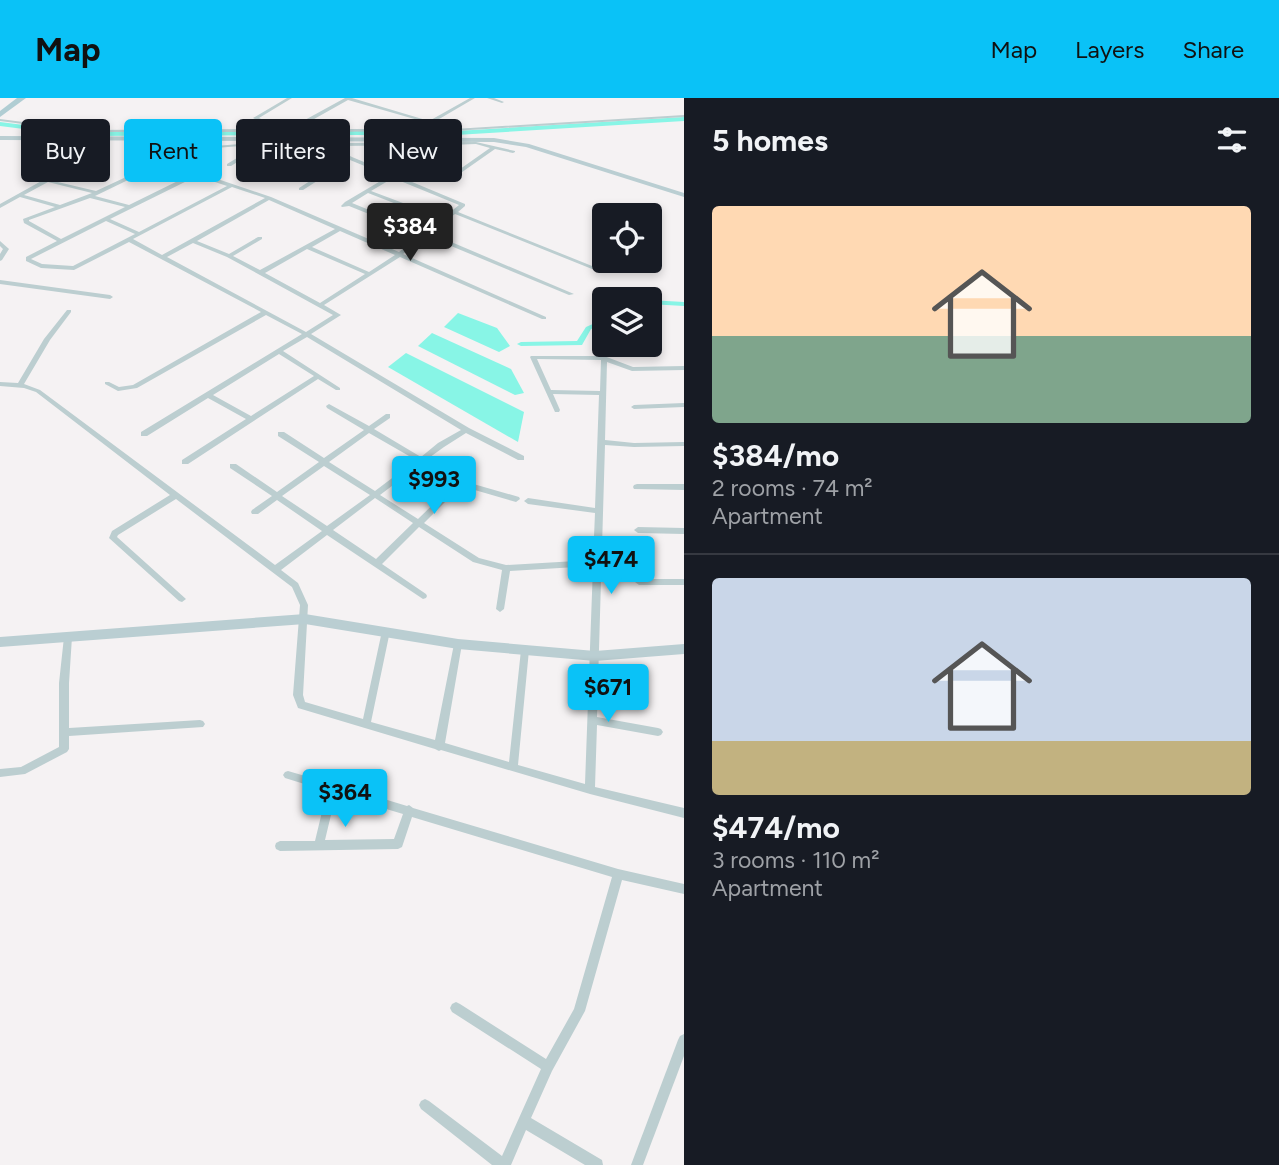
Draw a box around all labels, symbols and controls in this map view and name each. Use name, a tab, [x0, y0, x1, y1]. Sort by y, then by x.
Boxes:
text: Map	[35, 30, 101, 69]
text: Map	[990, 35, 1037, 64]
text: Layers	[1075, 35, 1144, 64]
text: Share	[1182, 35, 1244, 64]
chip: Buy	[21, 119, 110, 182]
chip: Rent	[124, 119, 222, 182]
chip: Filters	[236, 119, 350, 182]
chip: New	[364, 119, 462, 182]
icon: filters	[1213, 121, 1251, 159]
text: 5 homes	[712, 122, 828, 159]
map controls	[592, 203, 662, 357]
button: locate	[592, 203, 662, 273]
pin: $384	[369, 204, 451, 263]
text: $384	[383, 212, 437, 240]
icon: home	[919, 251, 1045, 377]
button: layers	[592, 287, 662, 357]
text: $384/mo	[712, 437, 839, 474]
pin: $993	[393, 456, 475, 516]
text: $993	[408, 465, 460, 493]
text: 2 rooms · 74 m²	[712, 474, 873, 502]
text: Apartment	[712, 502, 823, 530]
pin: $474	[570, 536, 652, 596]
text: $474	[584, 545, 638, 573]
icon: home	[919, 623, 1045, 749]
pin: $671	[567, 664, 649, 724]
text: $671	[584, 673, 632, 701]
pin: $364	[304, 770, 386, 829]
text: $364	[318, 778, 372, 806]
text: $474/mo	[712, 809, 840, 846]
text: 3 rooms · 110 m²	[712, 846, 879, 874]
text: Apartment	[712, 874, 823, 902]

